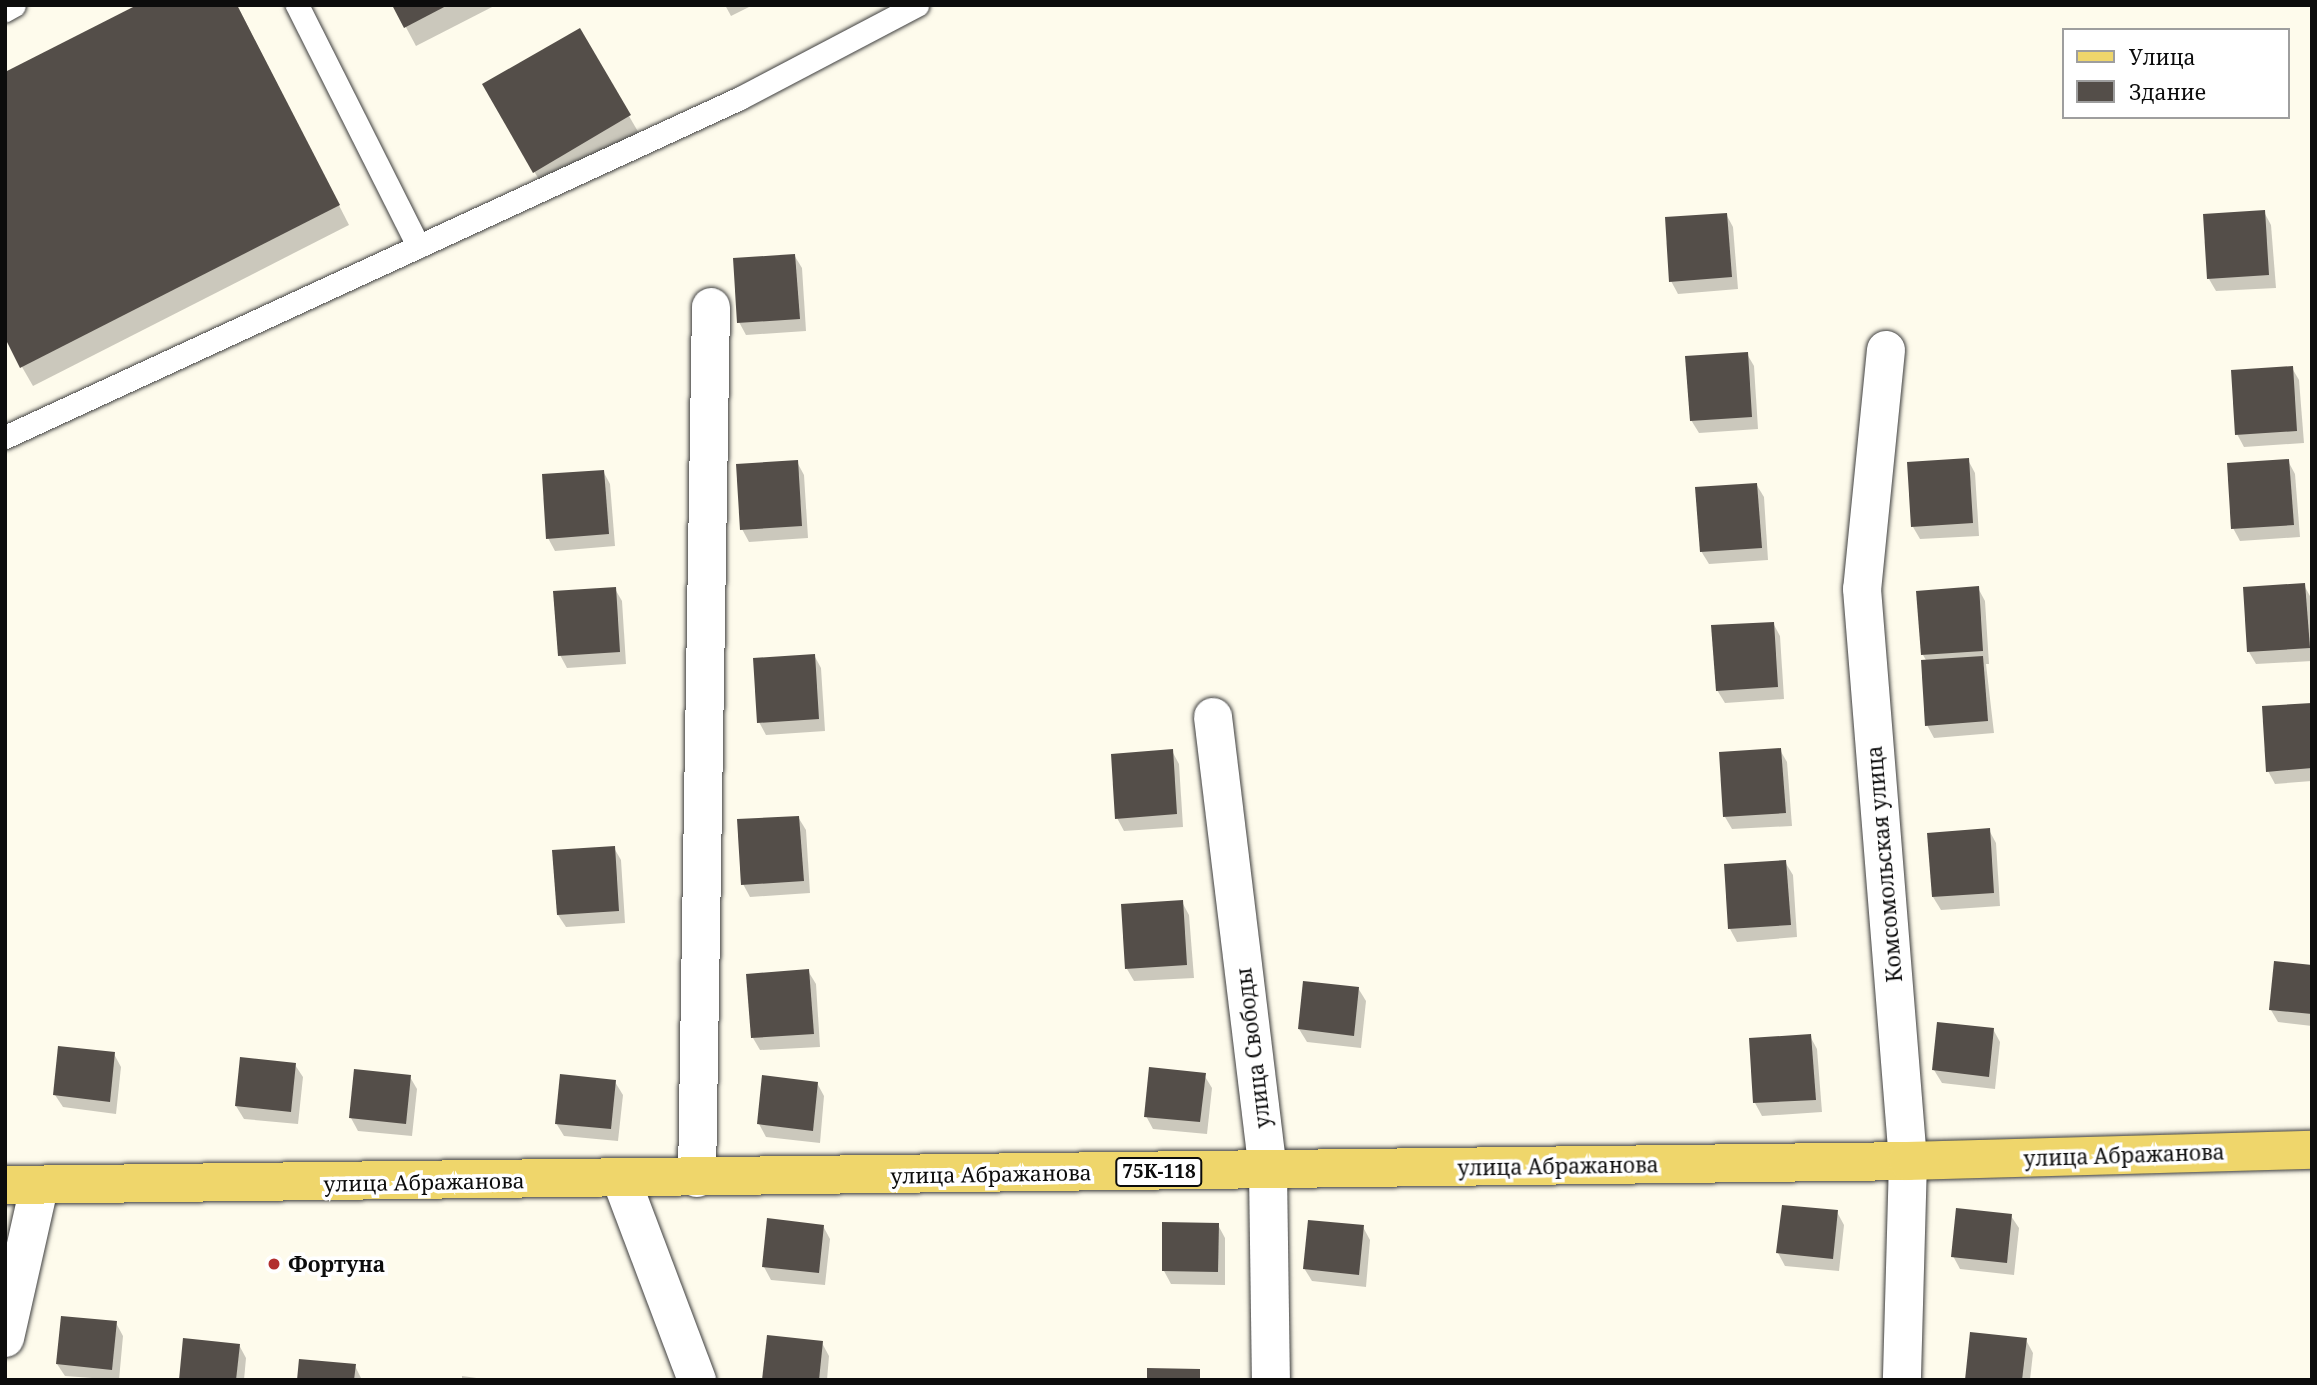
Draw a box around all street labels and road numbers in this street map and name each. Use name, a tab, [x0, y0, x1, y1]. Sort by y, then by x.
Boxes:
street label: Комсомольская улица	[1861, 745, 1907, 983]
street label: улица Свободы	[1231, 966, 1275, 1130]
street label: улица Абражанова	[2023, 1139, 2225, 1171]
street label: улица Абражанова	[1457, 1152, 1659, 1180]
road number: 75К-118	[1115, 1156, 1203, 1188]
street label: улица Абражанова	[890, 1160, 1092, 1188]
street label: улица Абражанова	[323, 1168, 525, 1196]

